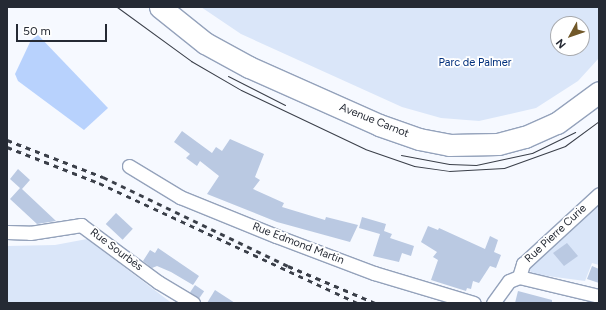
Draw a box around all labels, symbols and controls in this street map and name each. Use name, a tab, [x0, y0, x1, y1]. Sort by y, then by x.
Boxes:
scale bar	[18, 16, 109, 42]
north arrow	[550, 16, 590, 56]
text: 50 m	[23, 24, 51, 38]
text: N	[553, 36, 569, 51]
park label: Parc de Palmer	[439, 56, 511, 70]
street label: Avenue Carnot	[337, 101, 411, 141]
street label: Rue Pierre Curie	[523, 202, 589, 266]
street label: Rue Edmond Martin	[250, 220, 346, 268]
street label: Rue Sourbès	[87, 226, 145, 274]

